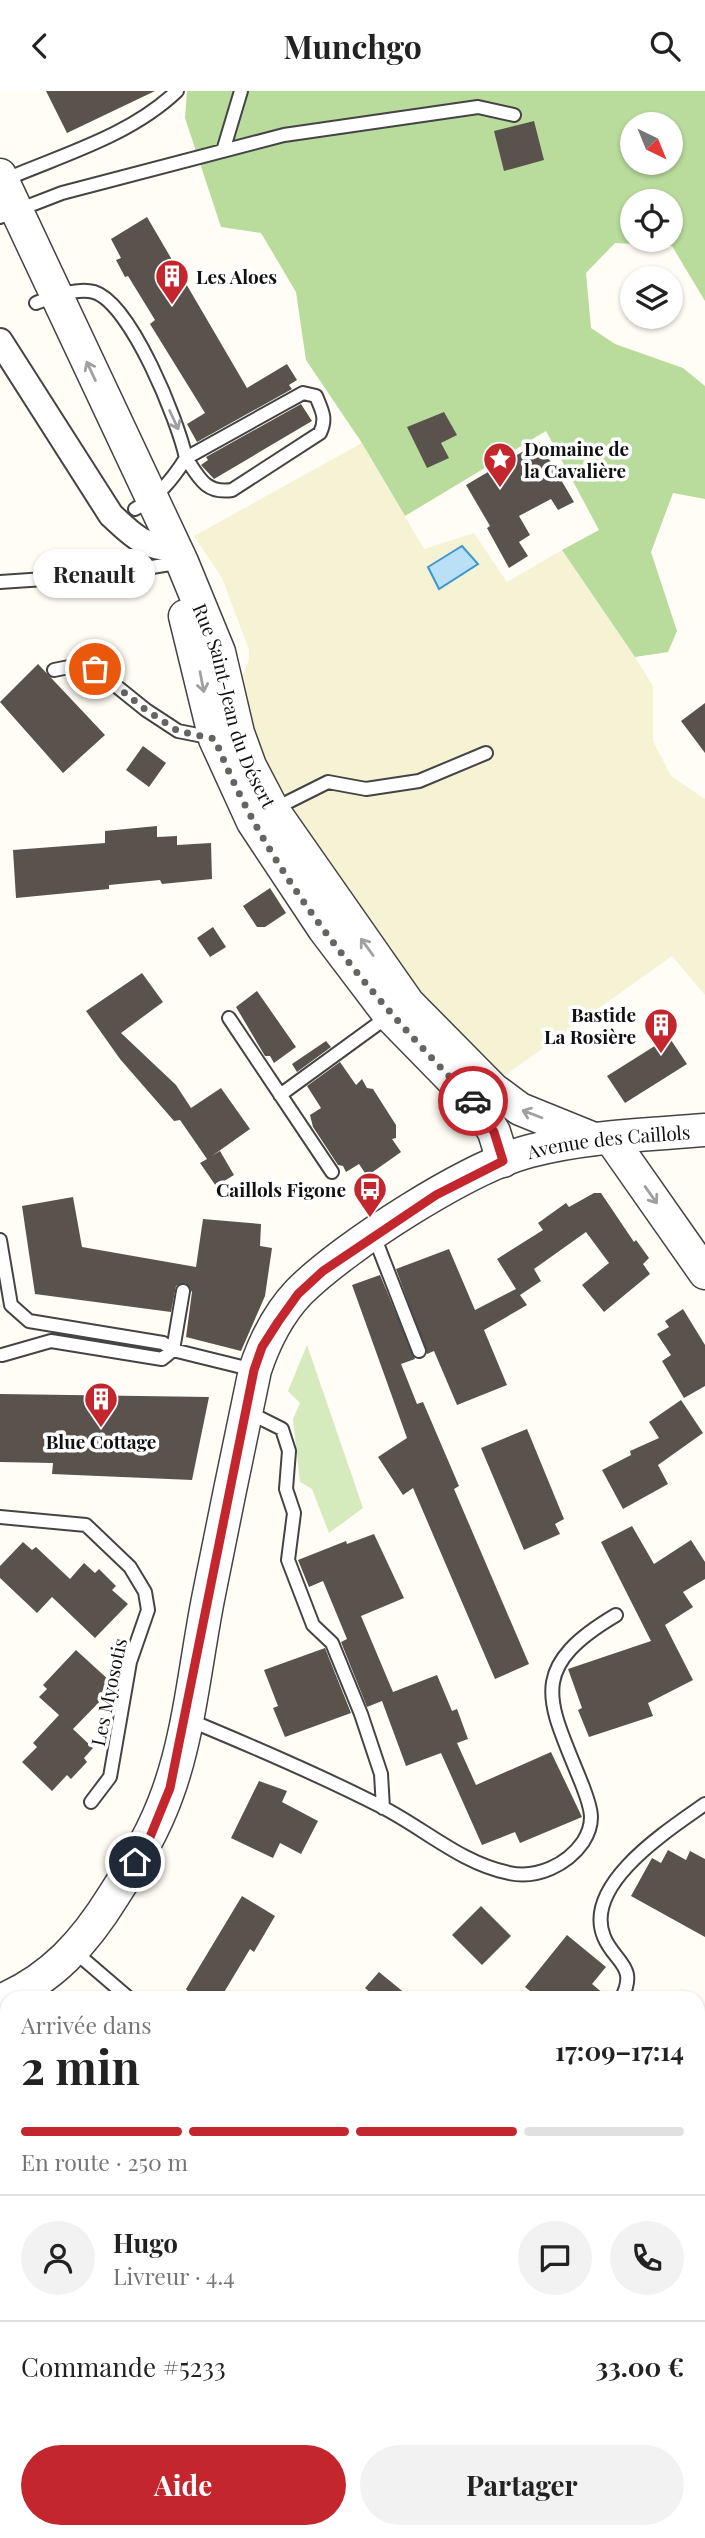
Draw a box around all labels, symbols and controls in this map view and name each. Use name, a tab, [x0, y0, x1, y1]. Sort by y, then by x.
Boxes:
text: Munchgo	[283, 24, 422, 67]
icon: back	[21, 27, 59, 65]
icon: search	[646, 27, 684, 65]
north arrow	[620, 112, 682, 175]
map controls	[620, 112, 683, 329]
button: locate	[620, 189, 683, 252]
building icon: Les Aloes	[153, 257, 191, 306]
place label: Les Aloes	[196, 263, 277, 289]
button: layers	[620, 266, 683, 329]
one-way arrow	[84, 361, 98, 382]
one-way arrow	[169, 410, 182, 431]
place label: Domaine de la Cavalière	[524, 435, 629, 483]
place icon: Domaine de la Cavalière	[481, 440, 519, 489]
callout: Renault	[34, 550, 156, 599]
text: Renault	[53, 558, 135, 589]
street label: Rue Saint-Jean du Désert	[187, 599, 283, 812]
pin	[65, 639, 125, 699]
icon: bag	[76, 650, 114, 688]
one-way arrow	[196, 670, 210, 693]
one-way arrow	[360, 938, 375, 957]
place label: Bastide La Rosière	[544, 1001, 636, 1049]
building icon: Bastide La Rosière	[642, 1006, 680, 1055]
courier	[438, 1066, 508, 1136]
icon: car	[454, 1082, 492, 1120]
one-way arrow	[521, 1106, 543, 1119]
street label: Avenue des Caillols	[523, 1118, 691, 1165]
bus stop icon: Caillols Figone	[351, 1170, 389, 1219]
place label: Caillols Figone	[216, 1176, 346, 1202]
one-way arrow	[644, 1184, 658, 1204]
building icon: Blue Cottage	[82, 1380, 120, 1429]
place label: Blue Cottage	[46, 1428, 156, 1454]
street label: Les Myosotis	[84, 1636, 132, 1748]
pin	[105, 1832, 165, 1892]
icon: home	[116, 1843, 154, 1881]
text: Arrivée dans	[21, 2009, 152, 2040]
text: 17:09–17:14	[555, 2033, 684, 2068]
text: 2 min	[21, 2035, 140, 2097]
text: En route · 250 m	[21, 2146, 188, 2177]
button: person	[21, 2221, 95, 2295]
button: chat	[518, 2221, 592, 2295]
button: phone	[610, 2221, 684, 2295]
text: Hugo	[113, 2225, 178, 2260]
text: Livreur · 4.4	[113, 2260, 235, 2291]
text: Commande #5233	[21, 2349, 226, 2384]
text: 33.00 €	[595, 2349, 684, 2384]
button: Aide	[21, 2445, 346, 2525]
button: Partager	[360, 2445, 684, 2525]

